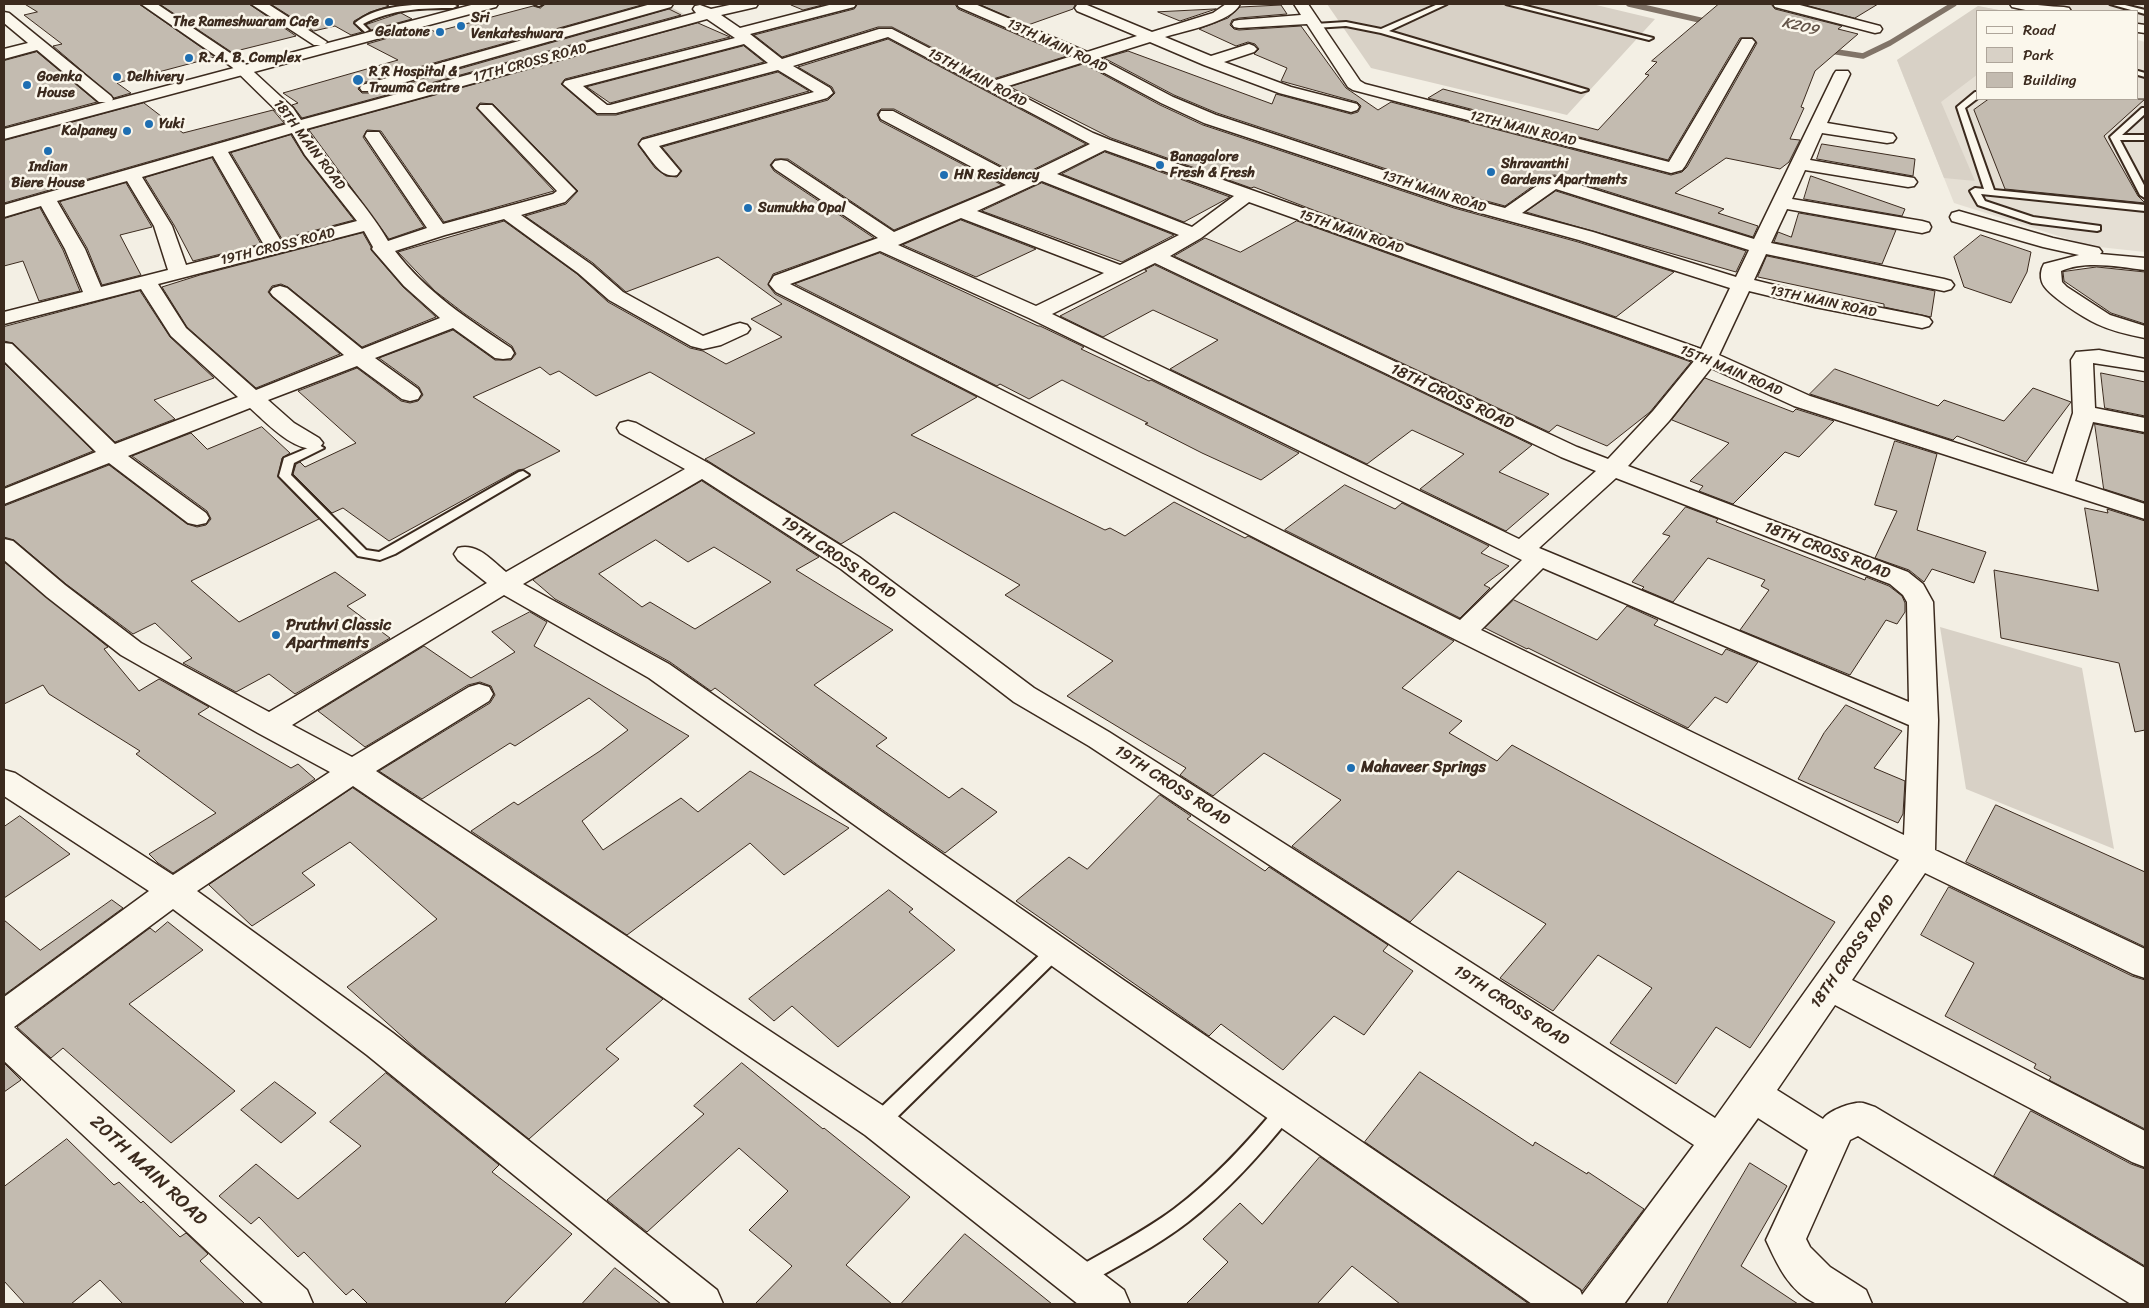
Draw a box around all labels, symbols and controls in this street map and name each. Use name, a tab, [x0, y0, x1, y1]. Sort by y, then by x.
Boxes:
place label: Sri Venkateshwara	[471, 10, 563, 42]
legend	[1976, 10, 2139, 100]
place label: The Rameshwaram Cafe	[173, 14, 319, 30]
water label: K209	[1780, 14, 1820, 40]
street label: 13TH MAIN ROAD	[1004, 15, 1110, 77]
marker: The Rameshwaram Cafe	[323, 16, 335, 28]
text: Road	[2023, 17, 2055, 43]
marker: Sri Venkateshwara	[455, 20, 467, 32]
place label: Gelatone	[375, 24, 430, 40]
marker: Gelatone	[434, 26, 446, 38]
street label: 17TH CROSS ROAD	[472, 40, 588, 86]
text: Park	[2023, 42, 2054, 68]
street label: 15TH MAIN ROAD	[925, 45, 1029, 111]
place label: R. A. B. Complex	[199, 50, 301, 66]
marker: R. A. B. Complex	[183, 52, 195, 64]
place label: R R Hospital & Trauma Centre	[369, 64, 460, 96]
text: Building	[2023, 67, 2077, 93]
place label: Goenka House	[37, 69, 82, 102]
place label: Delhivery	[127, 69, 184, 85]
marker: Delhivery	[111, 71, 123, 83]
marker: R R Hospital & Trauma Centre	[351, 73, 365, 87]
marker: Goenka House	[21, 79, 33, 91]
street label: 18TH MAIN ROAD	[269, 96, 349, 194]
street label: 12TH MAIN ROAD	[1468, 108, 1578, 150]
place label: Yuki	[159, 116, 184, 132]
marker: Yuki	[143, 118, 155, 130]
place label: Kalpaney	[61, 123, 117, 139]
marker: Kalpaney	[121, 125, 133, 137]
marker: Indian Biere House	[42, 145, 54, 157]
place label: Banagalore Fresh & Fresh	[1170, 149, 1255, 182]
place label: Shravanthi Gardens Apartments	[1501, 156, 1627, 188]
place label: Indian Biere House	[11, 159, 85, 192]
marker: Banagalore Fresh & Fresh	[1154, 159, 1166, 171]
marker: Shravanthi Gardens Apartments	[1485, 166, 1497, 178]
place label: HN Residency	[954, 167, 1039, 183]
street label: 13TH MAIN ROAD	[1380, 167, 1488, 217]
marker: HN Residency	[938, 169, 950, 181]
place label: Sumukha Opal	[758, 200, 845, 216]
marker: Sumukha Opal	[742, 202, 754, 214]
street label: 15TH MAIN ROAD	[1297, 206, 1405, 258]
street label: 19TH CROSS ROAD	[219, 225, 337, 269]
street label: 13TH MAIN ROAD	[1768, 283, 1878, 321]
street label: 15TH MAIN ROAD	[1677, 342, 1785, 400]
street label: 18TH CROSS ROAD	[1387, 360, 1517, 434]
street label: 19TH CROSS ROAD	[777, 513, 899, 603]
street label: 18TH CROSS ROAD	[1761, 518, 1893, 584]
place label: Pruthvi Classic Apartments	[286, 616, 391, 654]
marker: Pruthvi Classic Apartments	[270, 629, 282, 641]
street label: 19TH CROSS ROAD	[1111, 741, 1233, 831]
place label: Mahaveer Springs	[1361, 758, 1486, 778]
marker: Mahaveer Springs	[1345, 762, 1357, 774]
street label: 18TH CROSS ROAD	[1807, 892, 1899, 1012]
street label: 19TH CROSS ROAD	[1450, 961, 1572, 1051]
street label: 20TH MAIN ROAD	[85, 1111, 211, 1231]

